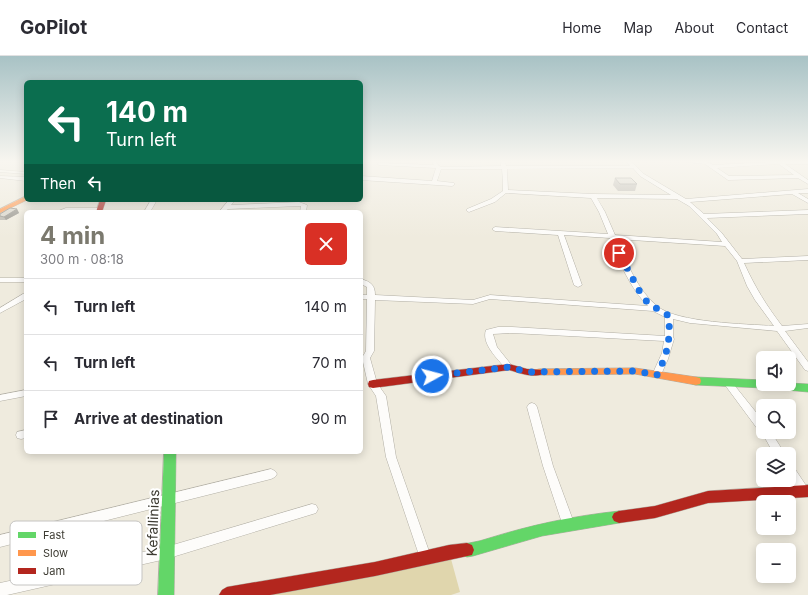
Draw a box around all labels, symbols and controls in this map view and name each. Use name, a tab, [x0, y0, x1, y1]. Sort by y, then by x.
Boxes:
text: GoPilot	[20, 16, 87, 39]
text: Home	[562, 19, 601, 36]
text: Map	[623, 19, 653, 36]
text: About	[675, 19, 714, 36]
text: Contact	[736, 19, 788, 36]
text: 140 m	[106, 95, 188, 129]
icon: left	[40, 96, 92, 148]
text: Turn left	[106, 129, 176, 150]
icon: left	[84, 172, 106, 194]
text: Then	[40, 174, 76, 193]
text: 4 min	[40, 221, 105, 250]
button: close	[305, 223, 347, 265]
pin	[602, 236, 636, 270]
icon: arrive	[608, 242, 630, 264]
text: 300 m · 08:18	[40, 251, 124, 267]
icon: left	[40, 296, 62, 318]
text: Turn left	[74, 297, 135, 316]
text: 140 m	[304, 297, 347, 316]
map controls	[756, 351, 796, 583]
button: sound	[756, 351, 796, 391]
icon: left	[40, 352, 62, 374]
text: Turn left	[74, 353, 135, 372]
text: 70 m	[312, 353, 347, 372]
position arrow	[411, 355, 453, 397]
button: search	[756, 399, 796, 439]
icon: arrive	[40, 408, 62, 430]
text: Arrive at destination	[74, 409, 223, 428]
text: 90 m	[311, 409, 347, 428]
button: layers	[756, 447, 796, 487]
street label: Kefallinias	[143, 489, 162, 557]
button: +	[756, 495, 796, 535]
legend	[10, 521, 142, 585]
text: Fast	[43, 528, 65, 542]
button: −	[756, 543, 796, 583]
text: Slow	[43, 546, 68, 560]
text: Jam	[43, 564, 65, 578]

